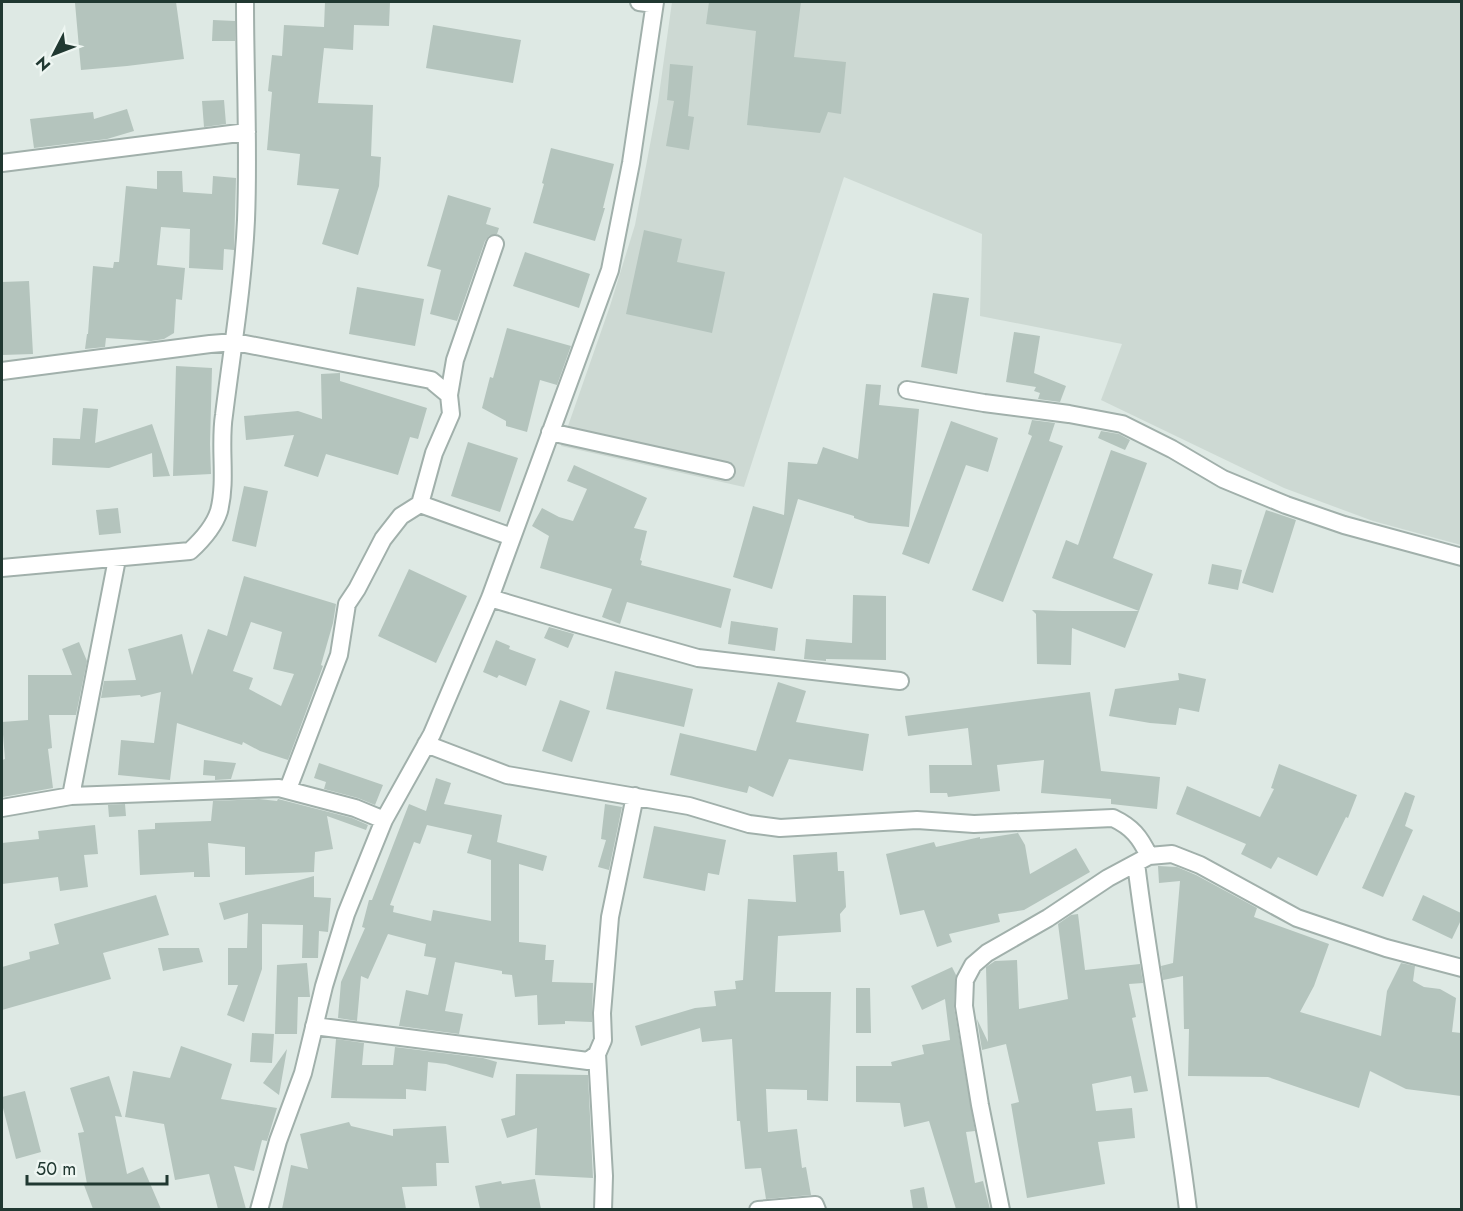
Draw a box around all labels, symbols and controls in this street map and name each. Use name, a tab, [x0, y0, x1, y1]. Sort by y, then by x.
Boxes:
north arrow	[24, 24, 84, 84]
text: N	[30, 51, 56, 76]
scale bar	[27, 1148, 166, 1186]
text: 50 m	[36, 1156, 76, 1182]

